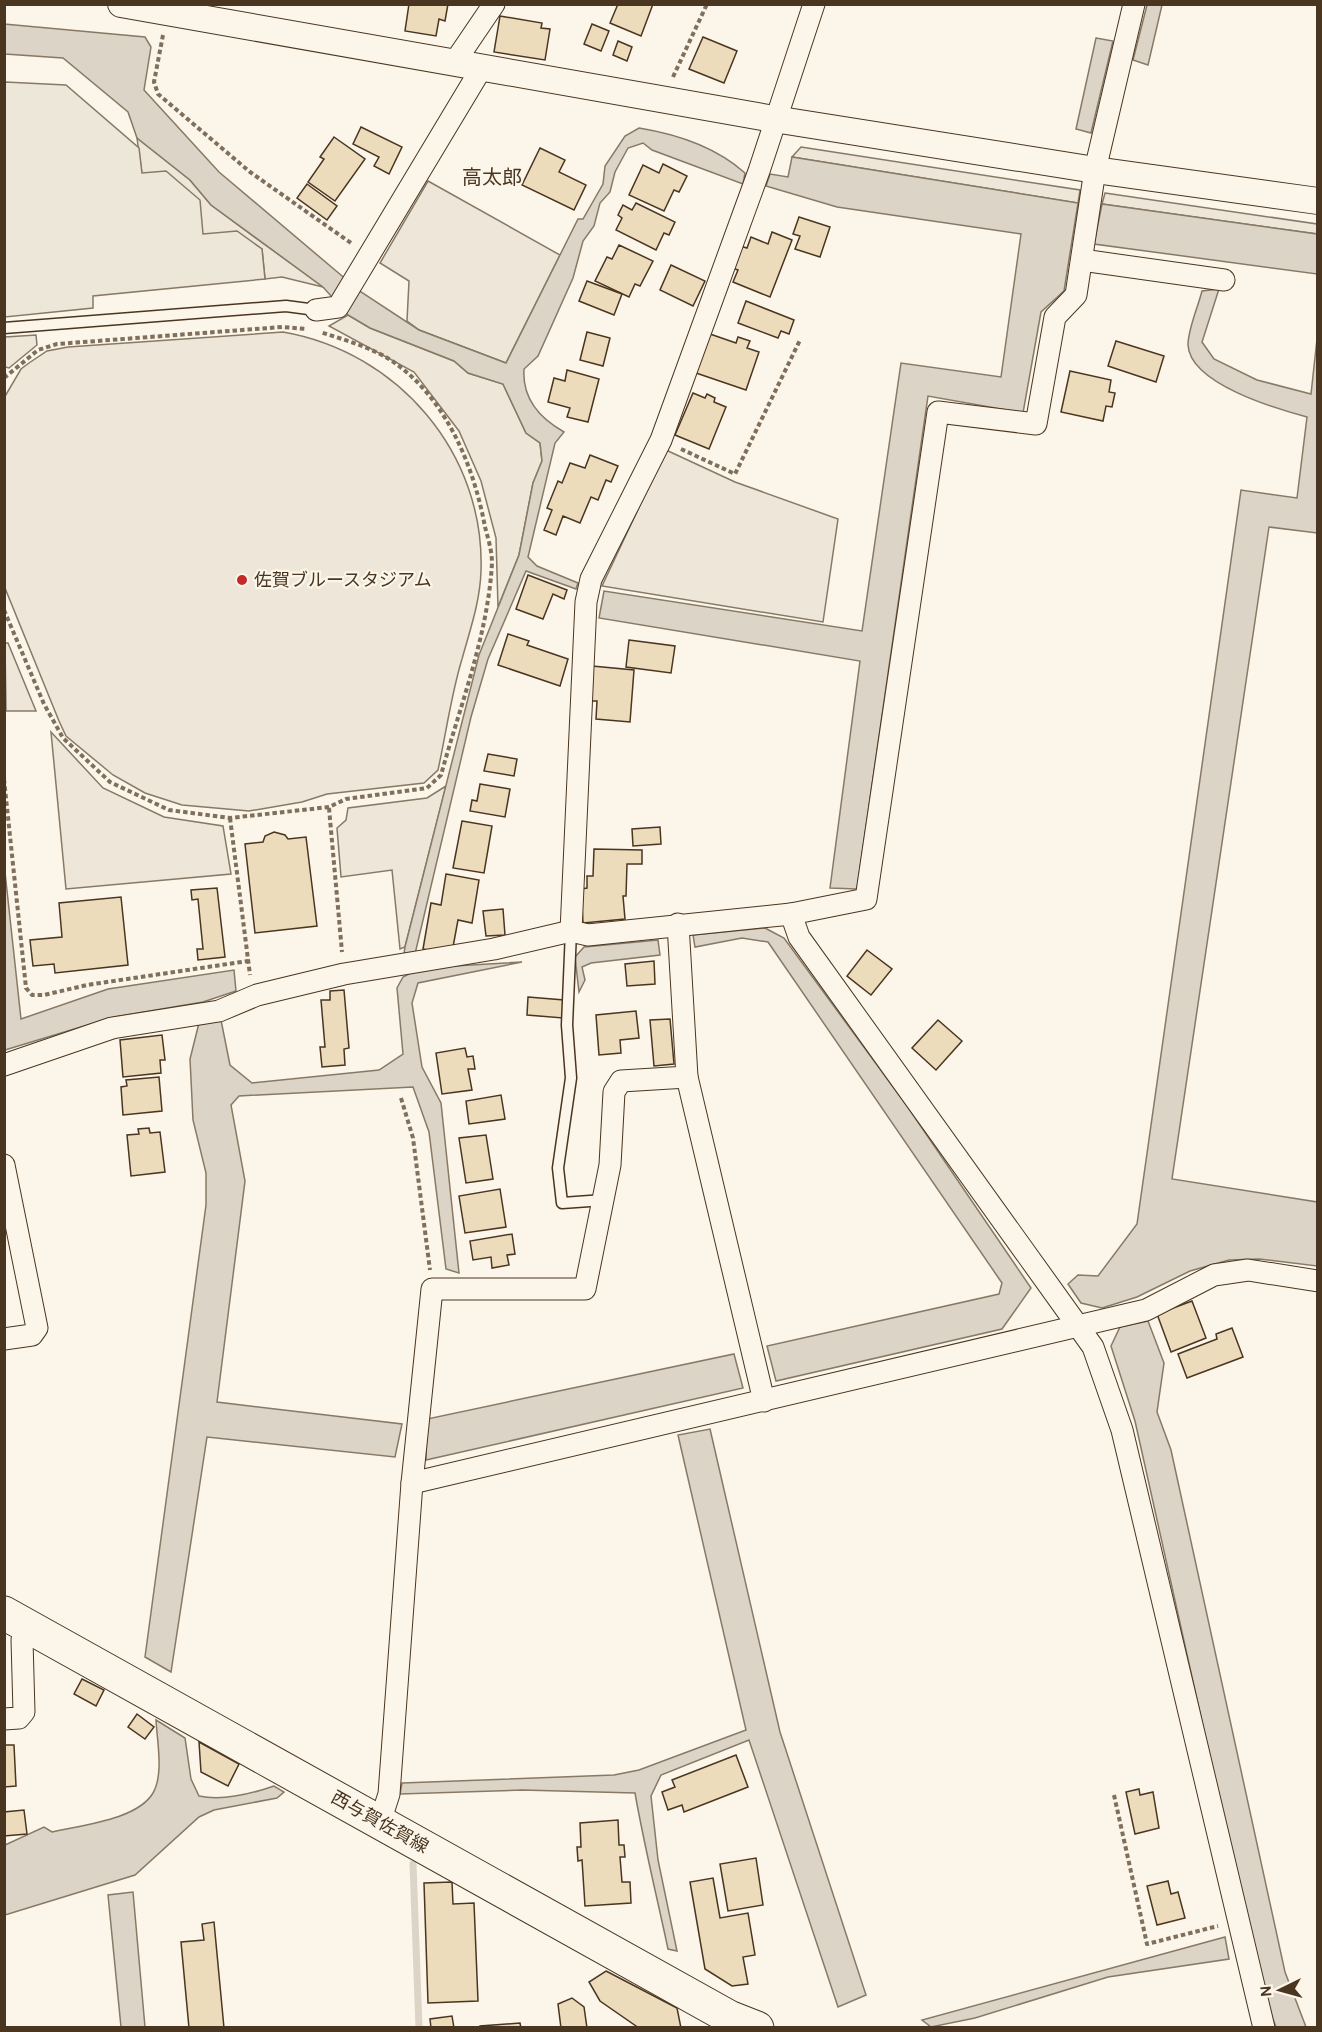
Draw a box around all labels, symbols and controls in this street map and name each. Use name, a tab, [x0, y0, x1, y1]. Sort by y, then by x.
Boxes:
district label: 高太郎	[462, 166, 522, 189]
place label: 佐賀ブルースタジアム	[254, 569, 432, 591]
marker: 佐賀ブルースタジアム	[235, 573, 249, 587]
street label: 西与賀佐賀線	[327, 1786, 433, 1858]
north arrow	[1250, 1960, 1310, 2020]
text: N	[1256, 1985, 1276, 1998]

